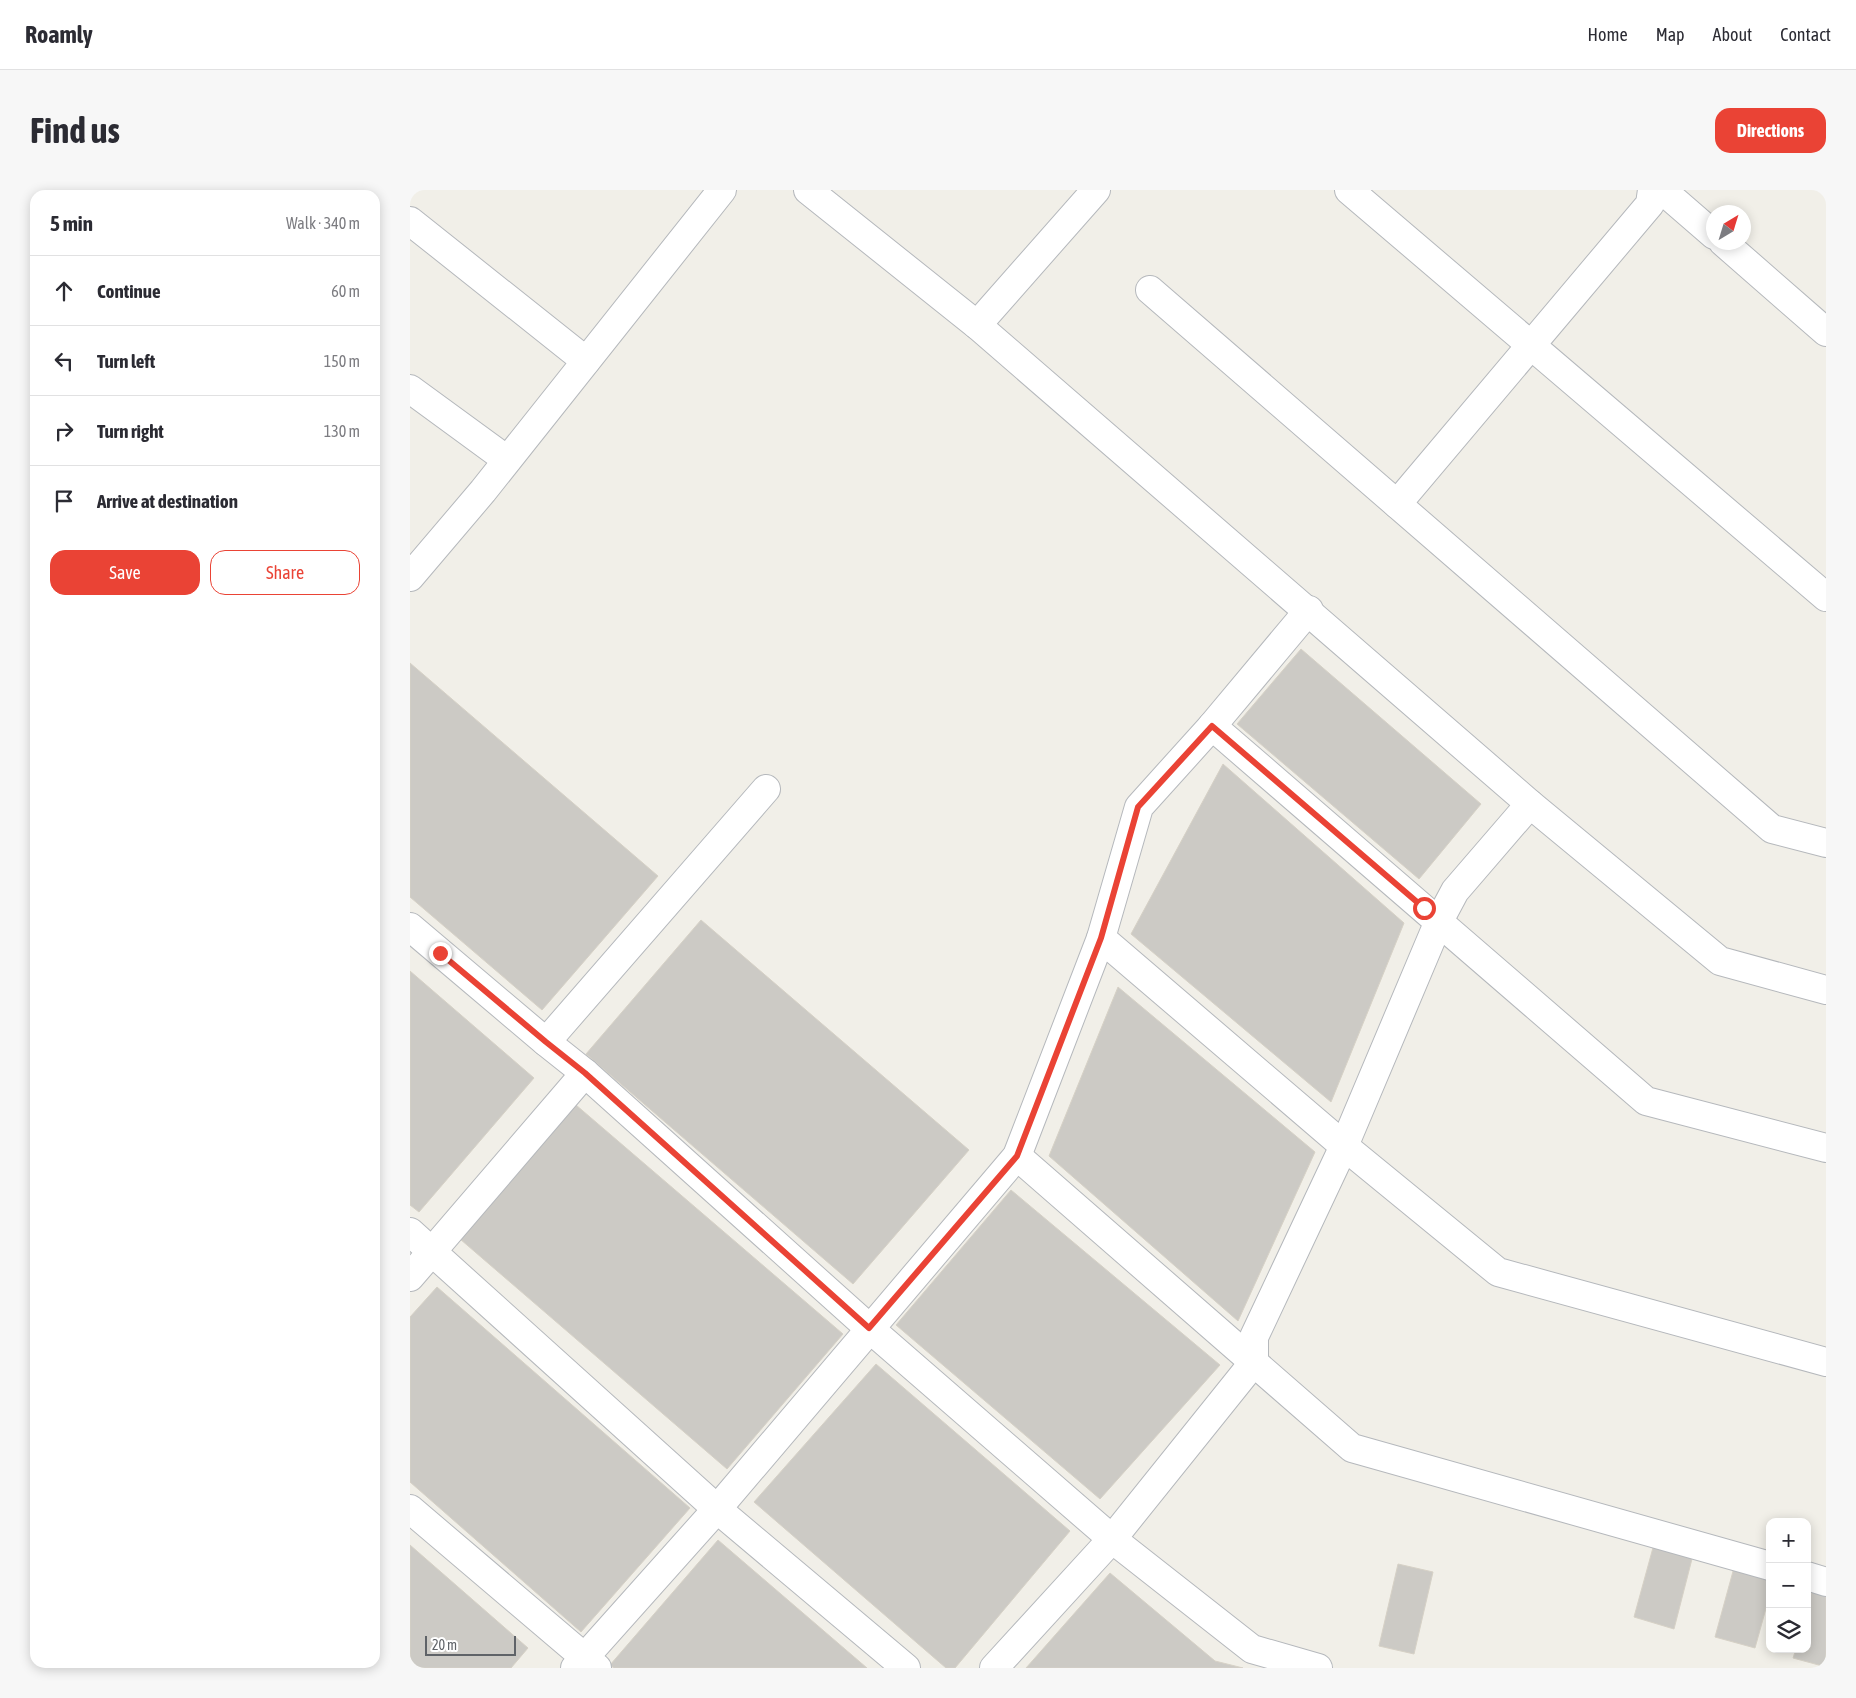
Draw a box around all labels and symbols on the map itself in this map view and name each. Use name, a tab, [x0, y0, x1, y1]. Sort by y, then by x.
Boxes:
north arrow	[1706, 205, 1751, 250]
route start	[1413, 897, 1436, 920]
route end	[429, 942, 452, 965]
scale bar	[425, 1633, 516, 1656]

